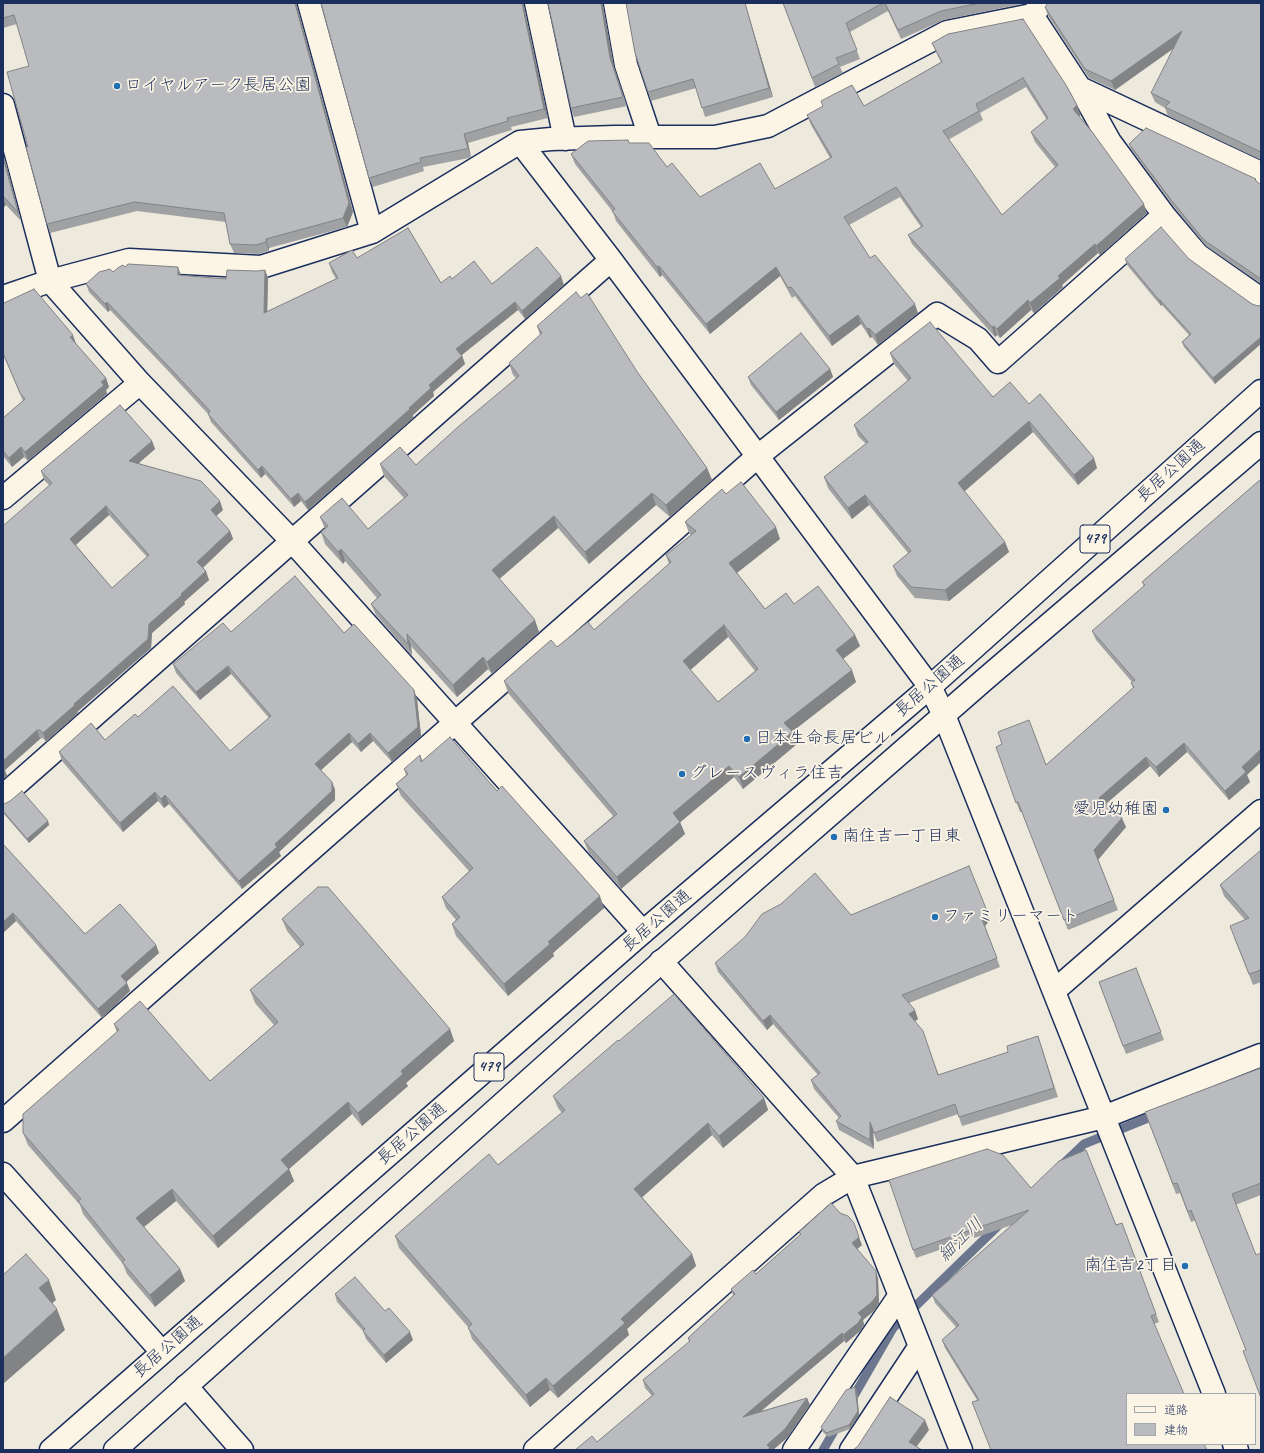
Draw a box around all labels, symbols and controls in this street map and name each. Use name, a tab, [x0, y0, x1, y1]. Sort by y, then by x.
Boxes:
place label: ロイヤルアーク長居公園	[125, 76, 311, 96]
marker: ロイヤルアーク長居公園	[112, 81, 122, 91]
street label: 長居公園通	[1133, 435, 1209, 507]
road number: 479	[1080, 525, 1110, 553]
street label: 長居公園通	[891, 650, 969, 722]
place label: 日本生命長居ビル	[755, 729, 891, 749]
marker: 日本生命長居ビル	[742, 734, 752, 744]
place label: グレースヴィラ住吉	[690, 764, 844, 784]
marker: グレースヴィラ住吉	[677, 769, 687, 779]
place label: 愛児幼稚園	[1073, 800, 1158, 820]
marker: 愛児幼稚園	[1161, 805, 1171, 815]
place label: 南住吉一丁目東	[842, 827, 961, 847]
marker: 南住吉一丁目東	[829, 832, 839, 842]
street label: 長居公園通	[618, 885, 696, 957]
place label: ファミリーマート	[943, 907, 1079, 927]
marker: ファミリーマート	[930, 912, 940, 922]
road number: 479	[474, 1053, 504, 1081]
street label: 長居公園通	[373, 1098, 451, 1170]
water label: 細江川	[934, 1213, 988, 1267]
place label: 南住吉2丁目	[1084, 1256, 1177, 1276]
marker: 南住吉2丁目	[1180, 1261, 1190, 1271]
street label: 長居公園通	[129, 1311, 207, 1383]
legend	[1126, 1393, 1256, 1445]
text: 道路	[1164, 1402, 1188, 1418]
text: 建物	[1164, 1422, 1188, 1438]

